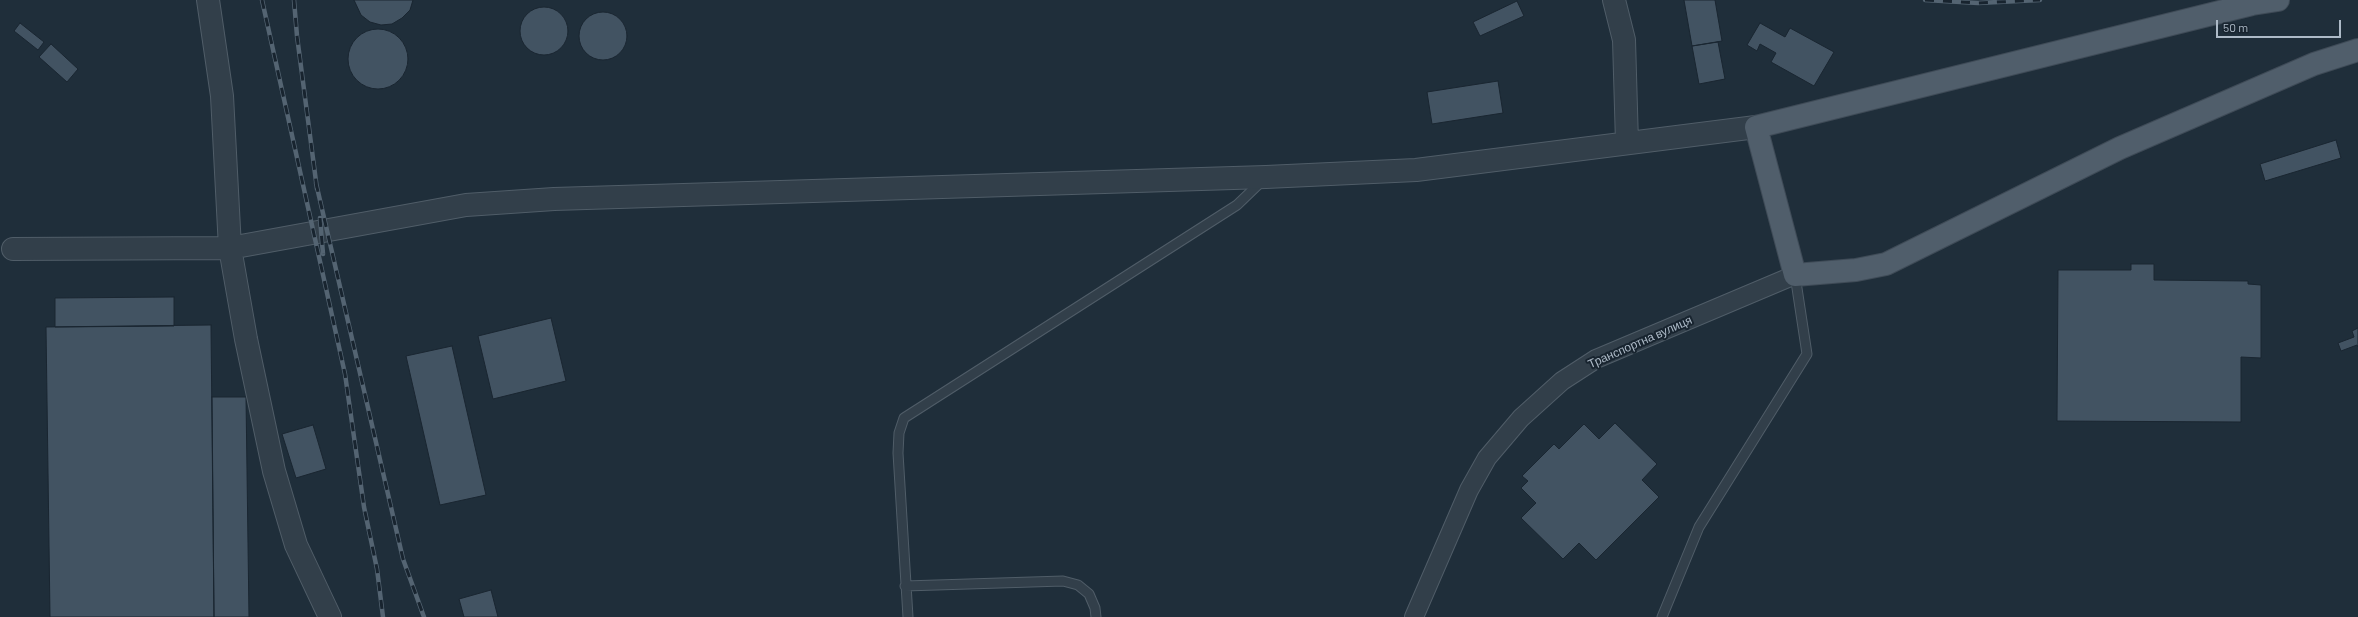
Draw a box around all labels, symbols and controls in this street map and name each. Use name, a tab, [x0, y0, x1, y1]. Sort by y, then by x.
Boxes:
scale bar	[2218, 12, 2343, 38]
text: 50 m	[2223, 20, 2248, 34]
street label: Транспортна вулиця	[1586, 313, 1694, 371]

